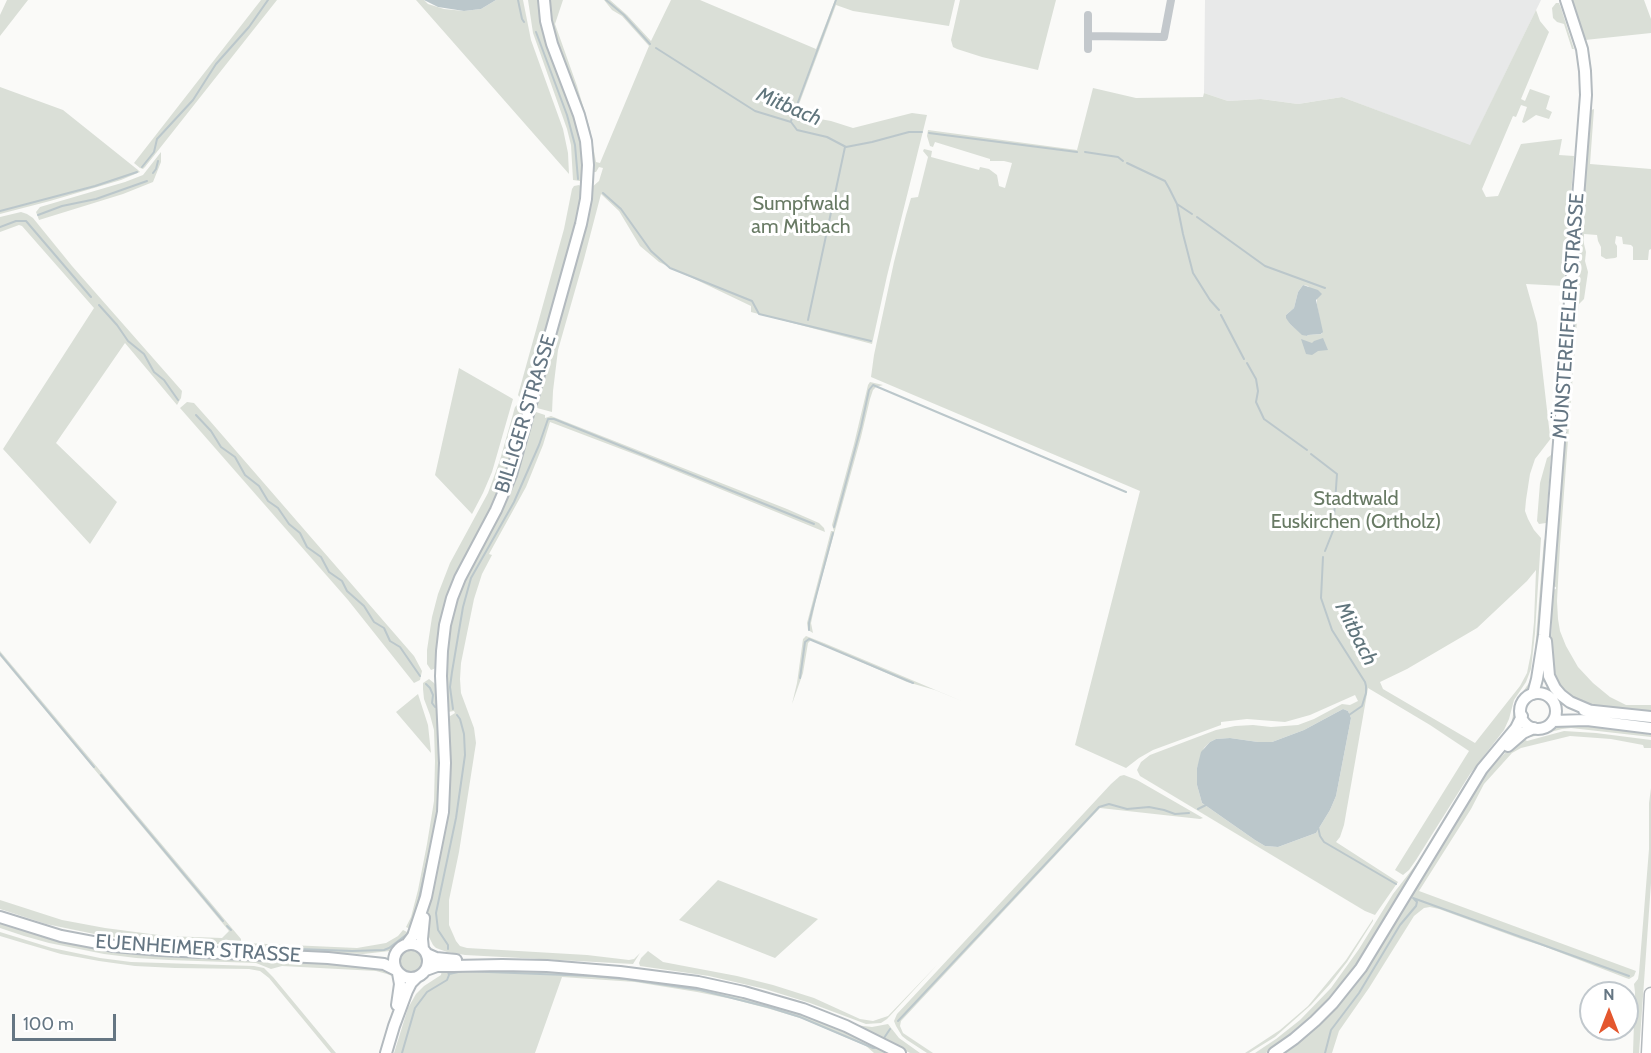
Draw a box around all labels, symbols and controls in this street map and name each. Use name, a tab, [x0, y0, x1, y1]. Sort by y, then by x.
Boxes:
water label: Mitbach	[753, 82, 825, 132]
park label: Sumpfwald am Mitbach	[751, 192, 851, 239]
street label: MÜNSTEREIFELER STRASSE	[1548, 192, 1590, 440]
street label: BILLIGER STRASSE	[490, 332, 562, 496]
park label: Stadtwald Euskirchen (Ortholz)	[1271, 487, 1441, 534]
water label: Mitbach	[1329, 598, 1383, 670]
street label: EUENHEIMER STRASSE	[94, 930, 302, 968]
north arrow	[1579, 981, 1639, 1041]
text: N	[1603, 985, 1615, 1004]
scale bar	[15, 1002, 118, 1040]
text: 100 m	[23, 1013, 74, 1035]

